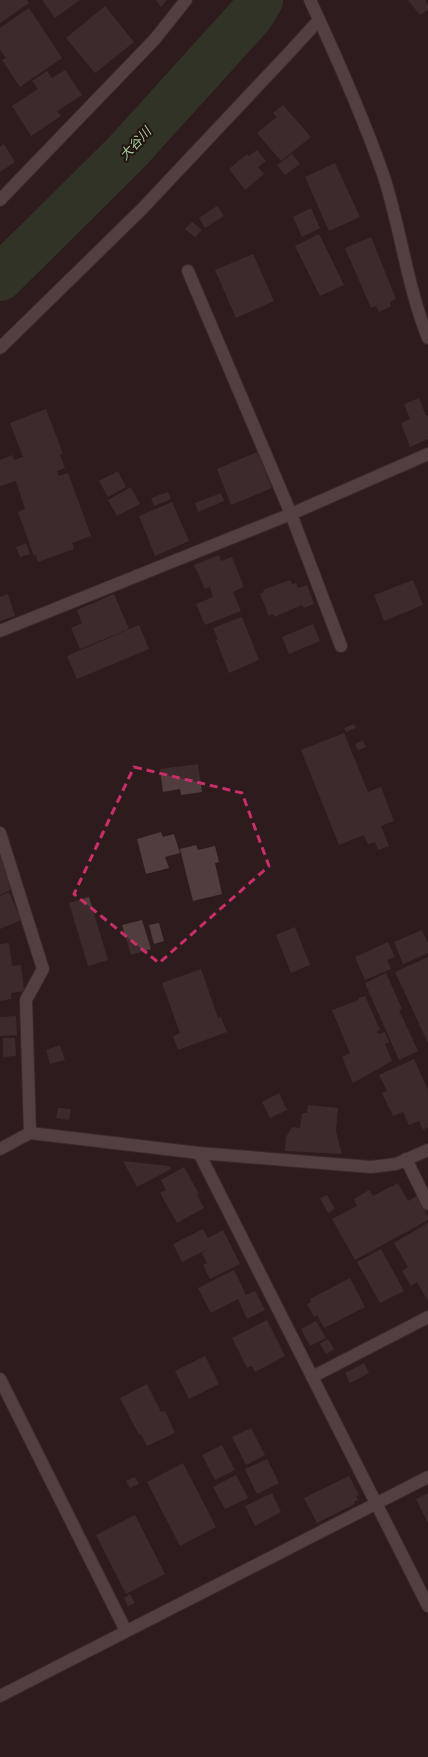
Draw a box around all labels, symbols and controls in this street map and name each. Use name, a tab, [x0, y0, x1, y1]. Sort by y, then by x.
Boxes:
water label: 大谷川	[117, 123, 156, 163]

